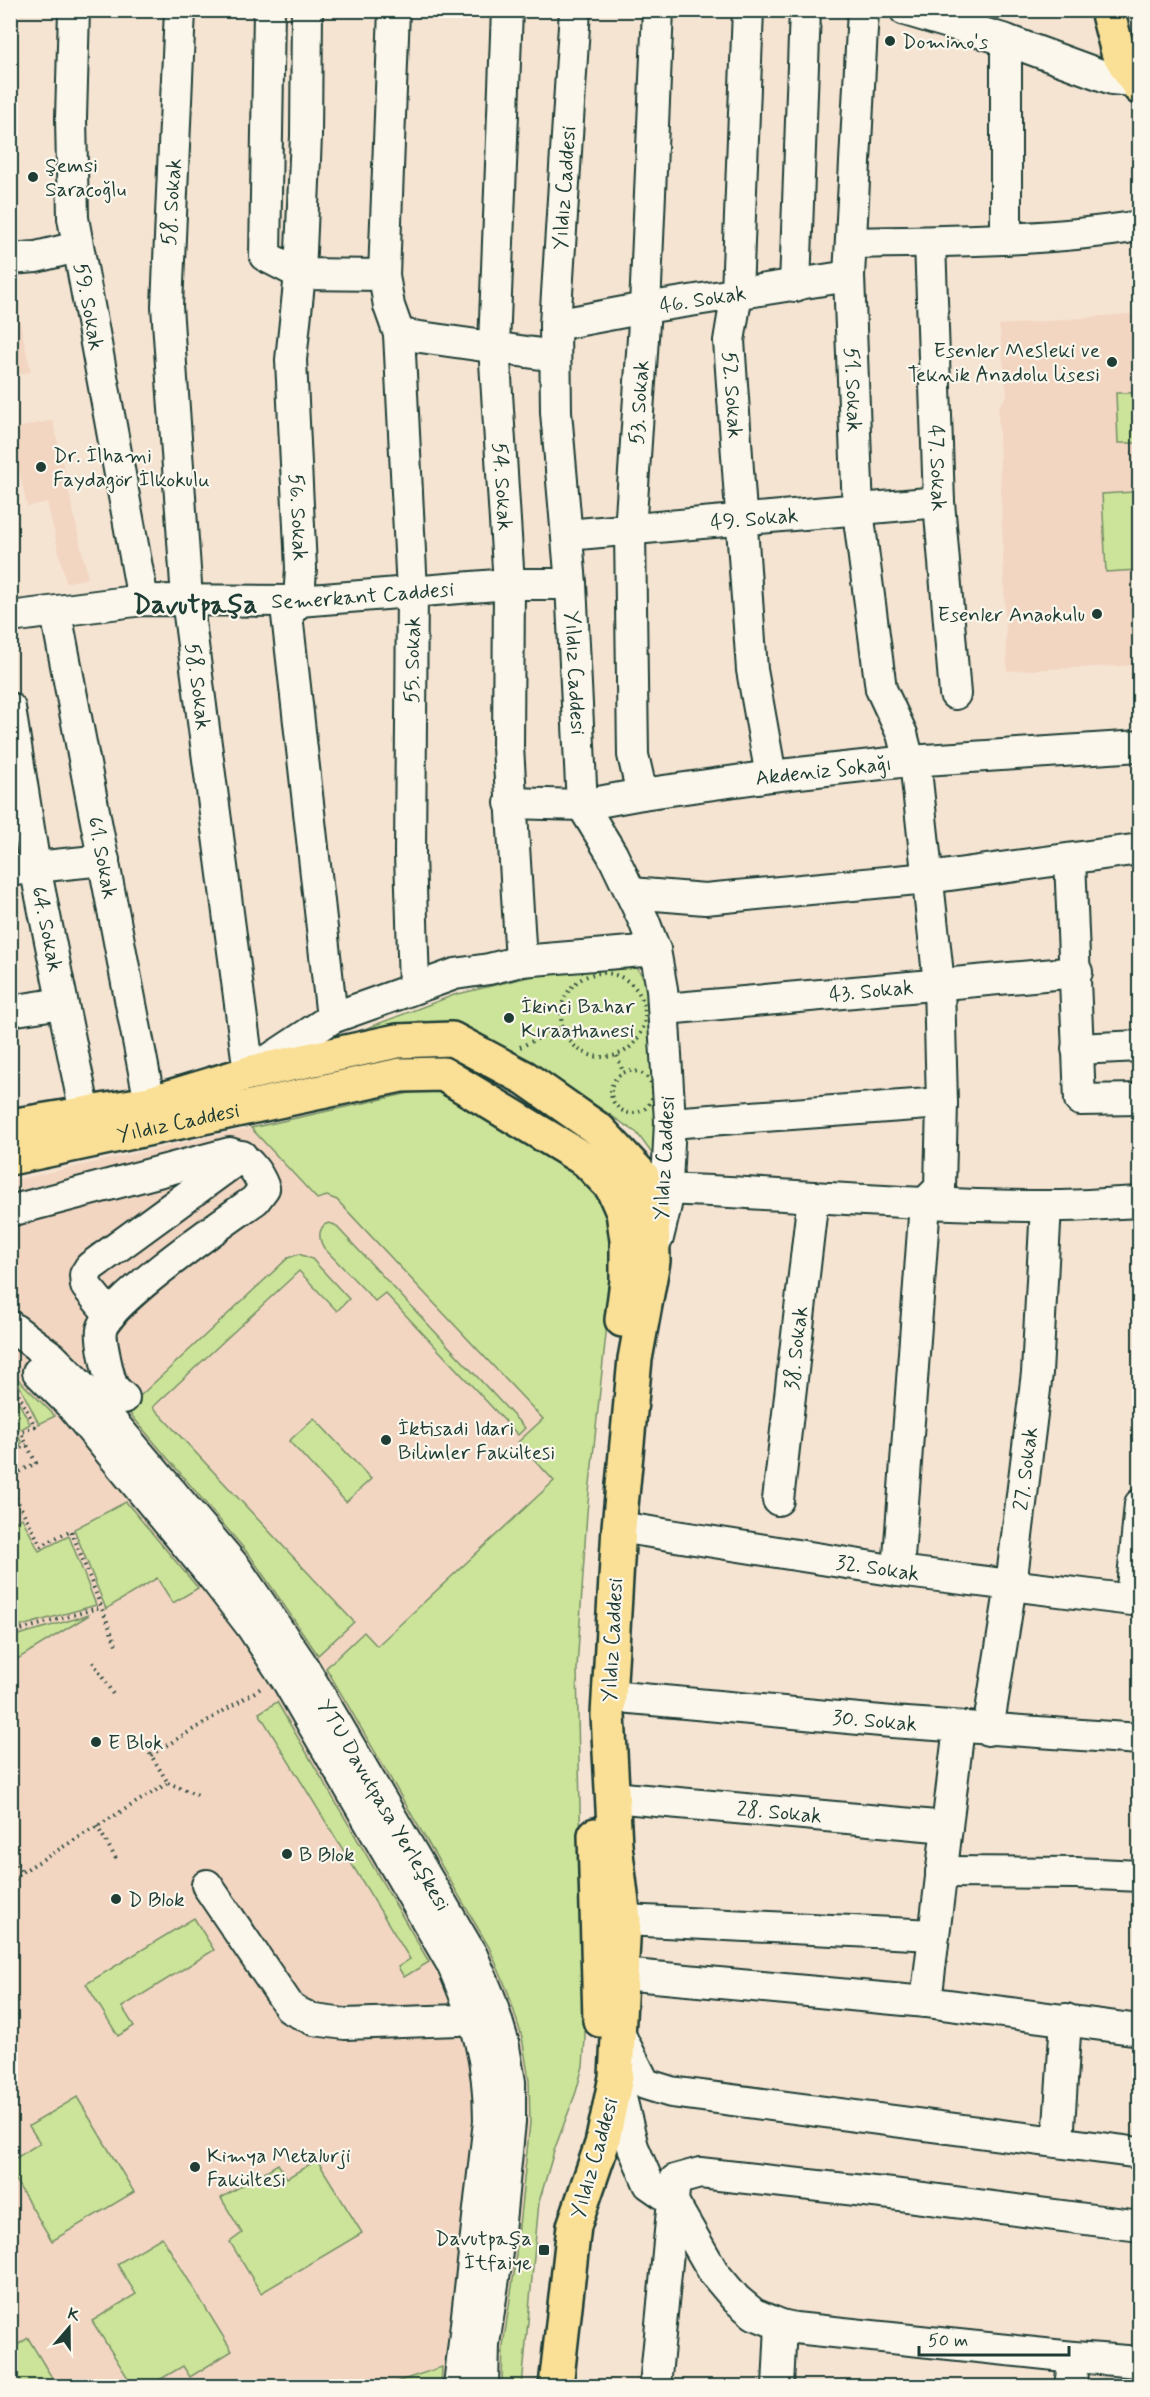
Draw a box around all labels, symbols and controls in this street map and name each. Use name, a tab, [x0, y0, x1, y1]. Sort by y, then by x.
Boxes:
place label: Domino's	[902, 28, 988, 56]
marker: Domino's	[883, 34, 897, 48]
street label: Yıldız Caddesi	[547, 125, 583, 251]
place label: Şemsi Saracoğlu	[45, 152, 126, 204]
street label: 58. Sokak	[155, 158, 189, 247]
marker: Şemsi Saracoğlu	[26, 170, 40, 184]
street label: 59. Sokak	[66, 261, 110, 353]
street label: 46. Sokak	[658, 279, 748, 321]
place label: Esenler Mesleki ve Teknik Anadolu lisesi	[908, 337, 1100, 389]
street label: 51. Sokak	[837, 347, 868, 433]
street label: 52. Sokak	[715, 351, 749, 439]
marker: Esenler Mesleki ve Teknik Anadolu lisesi	[1105, 355, 1119, 369]
street label: 53. Sokak	[623, 359, 656, 446]
street label: 47. Sokak	[921, 424, 953, 512]
street label: 54. Sokak	[485, 441, 519, 532]
place label: Dr. İlhami Faydagör İlkokulu	[53, 442, 210, 494]
marker: Dr. İlhami Faydagör İlkokulu	[34, 460, 48, 474]
street label: 56. Sokak	[281, 473, 314, 562]
street label: 49. Sokak	[709, 502, 799, 537]
street label: Semerkant Caddesi	[271, 575, 455, 616]
district label: Davutpaşa	[133, 588, 257, 623]
place label: Esenler Anaokulu	[937, 601, 1085, 629]
marker: Esenler Anaokulu	[1090, 607, 1104, 621]
street label: Yıldız Caddesi	[557, 610, 591, 736]
street label: 55. Sokak	[398, 616, 428, 704]
street label: 58. Sokak	[178, 641, 217, 732]
street label: Akdeniz Sokağı	[754, 750, 893, 793]
street label: 61. Sokak	[80, 814, 123, 901]
street label: 64. Sokak	[24, 884, 69, 974]
street label: 43. Sokak	[828, 974, 915, 1009]
place label: İkinci Bahar Kıraathanesi	[521, 993, 635, 1045]
marker: İkinci Bahar Kıraathanesi	[502, 1011, 516, 1025]
street label: Yıldız Caddesi	[648, 1095, 682, 1221]
street label: Yıldız Caddesi	[115, 1097, 242, 1150]
street label: 38. Sokak	[778, 1305, 815, 1392]
place label: İktisadi Idari Bilimler Fakültesi	[398, 1415, 555, 1467]
street label: 27. Sokak	[1007, 1425, 1045, 1512]
marker: İktisadi Idari Bilimler Fakültesi	[379, 1433, 393, 1447]
street label: 32. Sokak	[834, 1548, 921, 1589]
street label: Yıldız Caddesi	[596, 1577, 630, 1703]
street label: YTU Davutpasa Yerleşkesi	[310, 1694, 456, 1917]
street label: 30. Sokak	[831, 1704, 918, 1739]
place label: E Blok	[108, 1729, 163, 1757]
marker: E Blok	[89, 1735, 103, 1749]
street label: 28. Sokak	[736, 1795, 823, 1831]
place label: B Blok	[299, 1841, 355, 1869]
marker: B Blok	[280, 1847, 294, 1861]
place label: D Blok	[128, 1886, 185, 1914]
marker: D Blok	[109, 1892, 123, 1906]
street label: Yıldız Caddesi	[564, 2095, 626, 2222]
place label: Kimya Metalurji Fakültesi	[207, 2142, 351, 2194]
marker: Kimya Metalurji Fakültesi	[188, 2160, 202, 2174]
place label: Davutpaşa İtfaiye	[435, 2225, 532, 2277]
marker: Davutpaşa İtfaiye	[537, 2243, 551, 2257]
north arrow	[39, 2298, 99, 2358]
text: K	[65, 2304, 83, 2327]
scale bar	[919, 2319, 1069, 2357]
text: 50 m	[928, 2329, 968, 2353]

